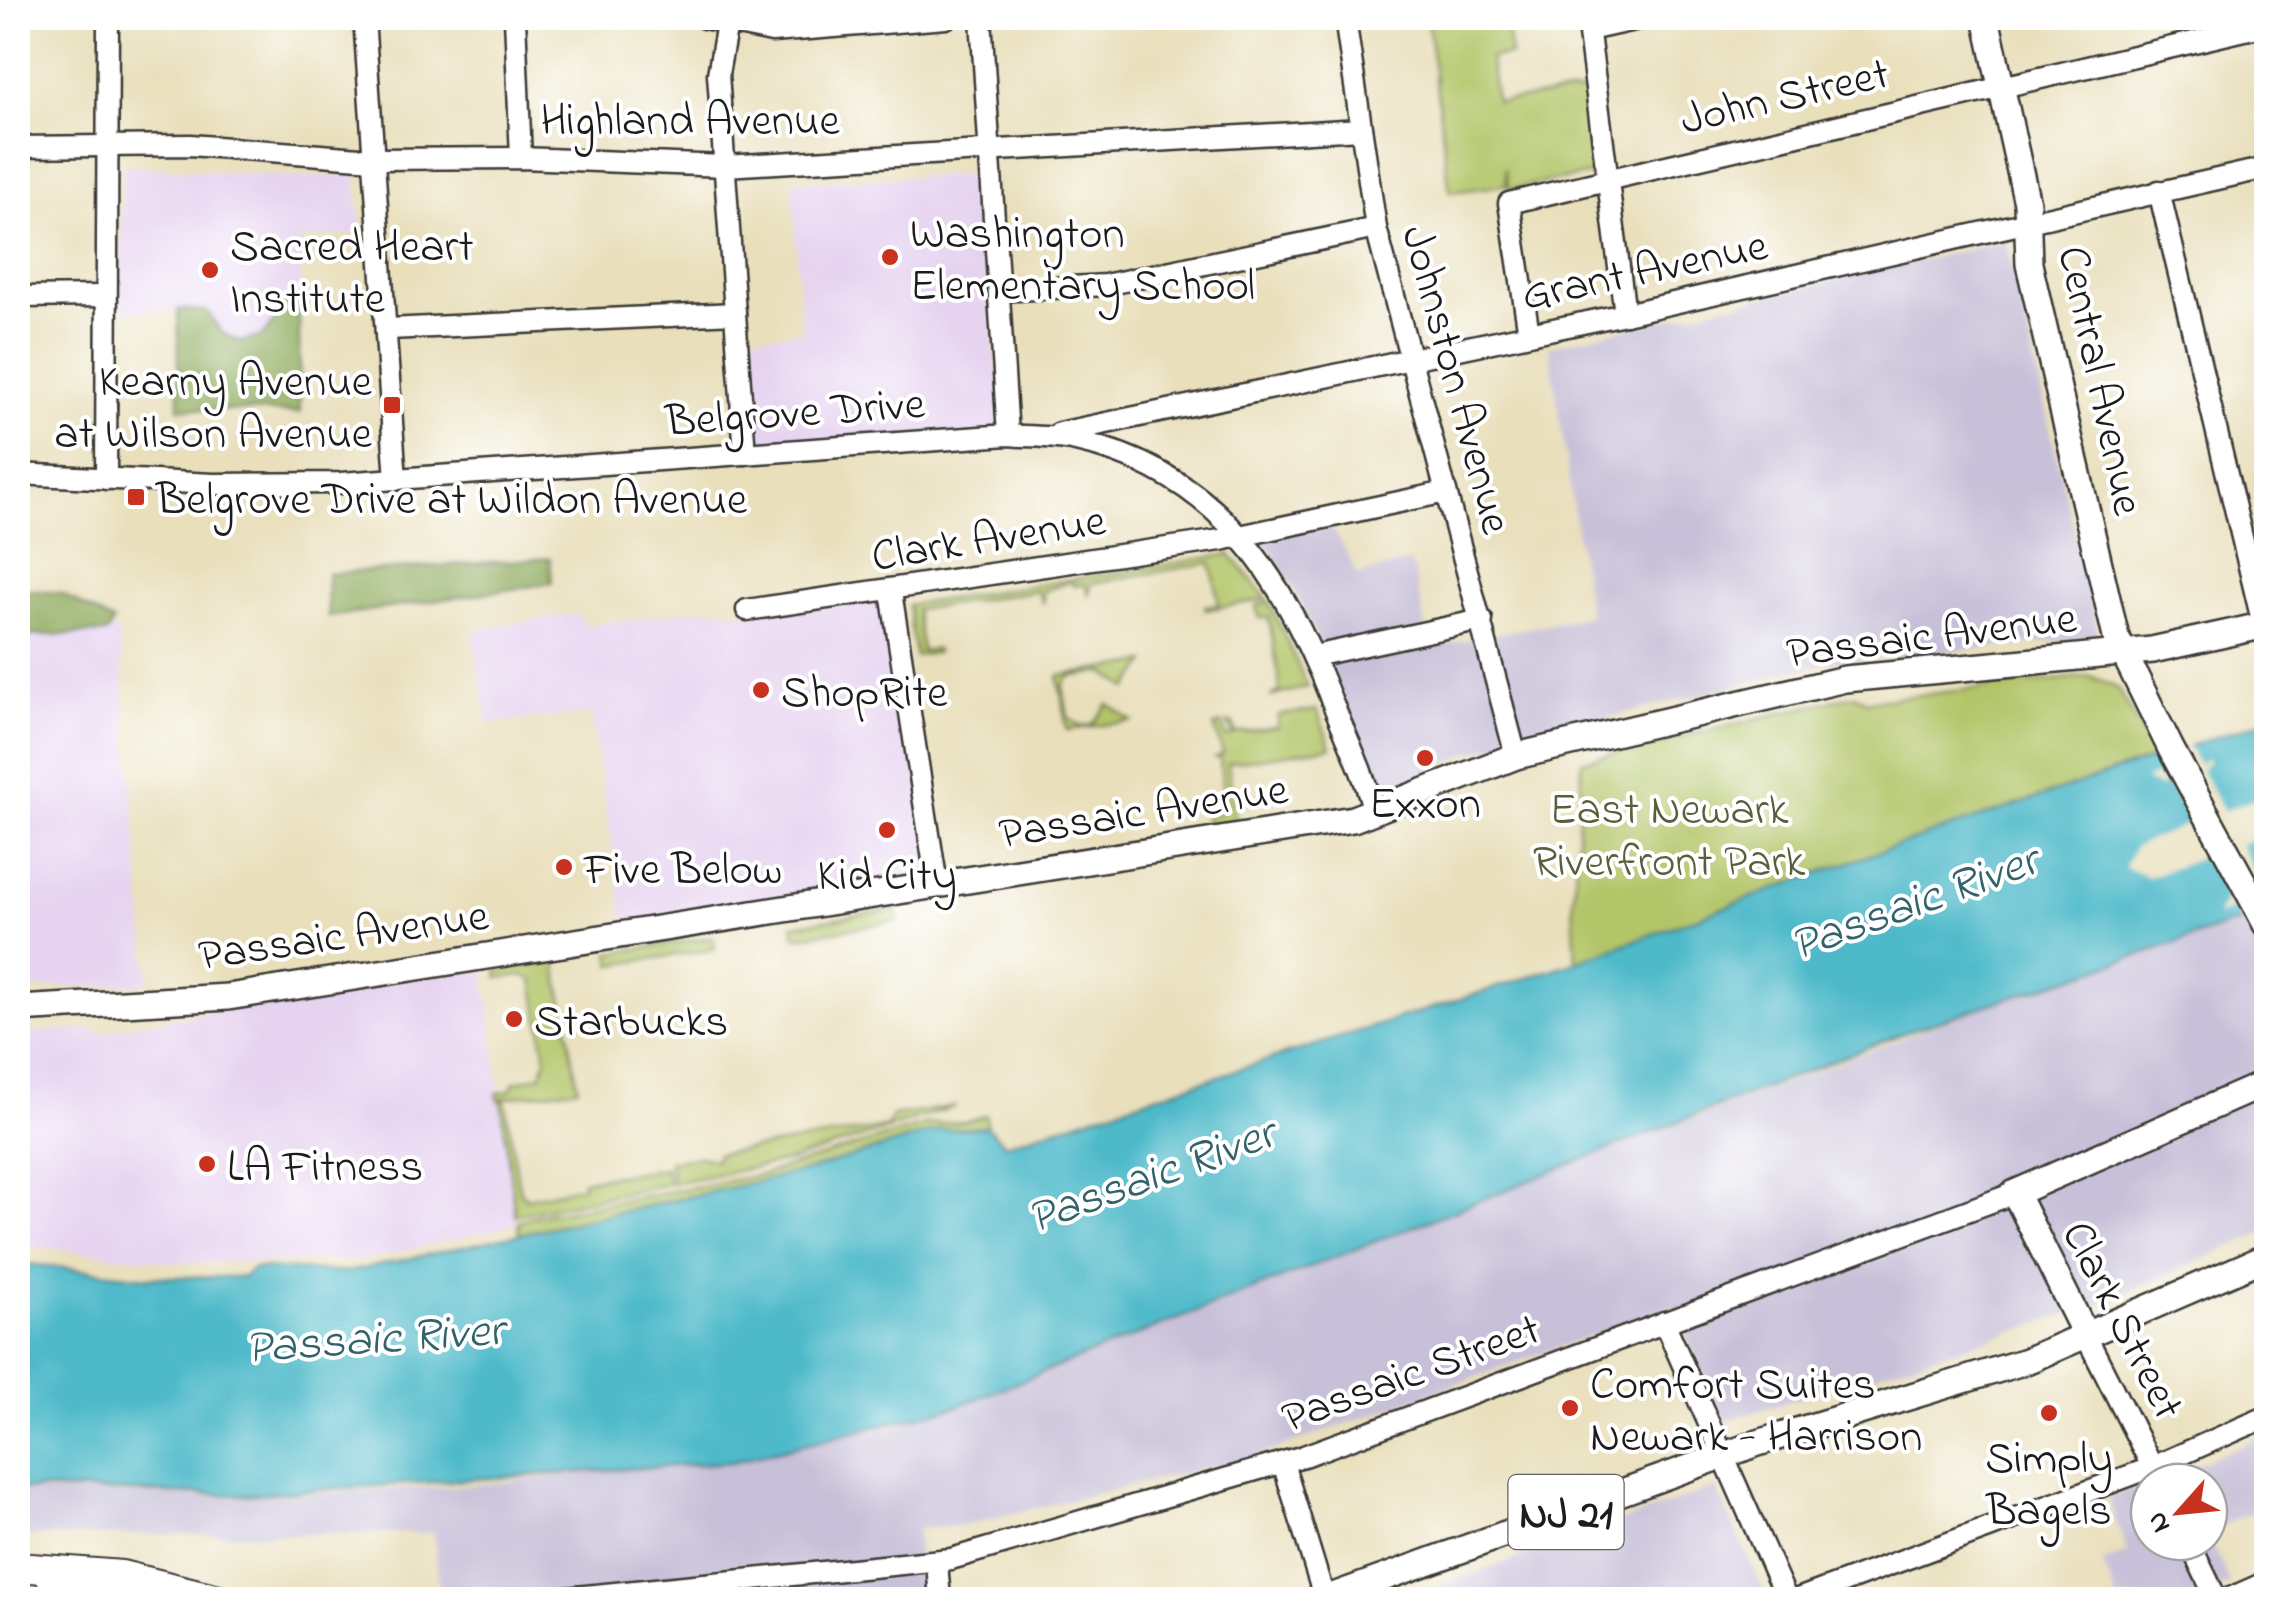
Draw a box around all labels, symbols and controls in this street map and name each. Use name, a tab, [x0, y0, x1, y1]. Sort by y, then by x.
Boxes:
street label: John Street	[1674, 43, 1896, 155]
street label: Highland Avenue	[540, 90, 840, 157]
place label: Washington Elementary School	[910, 203, 1255, 321]
street label: Grant Avenue	[1516, 214, 1775, 331]
place label: Sacred Heart Institute	[230, 216, 474, 334]
street label: Johnston Avenue	[1381, 219, 1527, 543]
street label: Central Avenue	[2037, 240, 2159, 523]
marker: Washington Elementary School	[879, 246, 901, 268]
marker: Sacred Heart Institute	[199, 259, 221, 281]
place label: Kearny Avenue at Wilson Avenue	[54, 351, 373, 469]
street label: Belgrove Drive	[663, 373, 928, 458]
marker: Kearny Avenue at Wilson Avenue	[381, 394, 403, 416]
place label: Belgrove Drive at Wildon Avenue	[155, 469, 748, 536]
marker: Belgrove Drive at Wildon Avenue	[125, 486, 147, 508]
street label: Clark Avenue	[867, 490, 1111, 592]
street label: Passaic Avenue	[1783, 587, 2081, 688]
place label: ShopRite	[781, 662, 948, 728]
marker: ShopRite	[750, 679, 772, 701]
marker: Exxon	[1414, 747, 1436, 769]
street label: Passaic Avenue	[995, 758, 1294, 869]
place label: Exxon	[1369, 773, 1481, 839]
park label: East Newark Riverfront Park	[1533, 779, 1806, 897]
marker: Kid City	[876, 819, 898, 841]
water label: Passaic River	[1781, 826, 2053, 982]
place label: Five Below	[583, 839, 782, 905]
place label: Kid City	[817, 845, 957, 911]
marker: Five Below	[553, 856, 575, 878]
street label: Passaic Avenue	[195, 885, 494, 991]
place label: Starbucks	[534, 991, 728, 1057]
marker: Starbucks	[503, 1008, 525, 1030]
water label: Passaic River	[1018, 1099, 1290, 1255]
place label: LA Fitness	[227, 1136, 423, 1202]
marker: LA Fitness	[196, 1153, 218, 1175]
street label: Clark Street	[2042, 1211, 2199, 1432]
water label: Passaic River	[243, 1297, 511, 1385]
street label: Passaic Street	[1273, 1298, 1550, 1453]
place label: Comfort Suites Newark - Harrison	[1590, 1354, 1922, 1472]
marker: Comfort Suites Newark - Harrison	[1559, 1397, 1581, 1419]
marker: Simply Bagels	[2038, 1402, 2060, 1424]
place label: Simply Bagels	[1985, 1428, 2113, 1547]
north arrow	[2129, 1462, 2229, 1562]
road number: NJ 21	[1508, 1475, 1624, 1549]
text: N	[2137, 1504, 2182, 1539]

